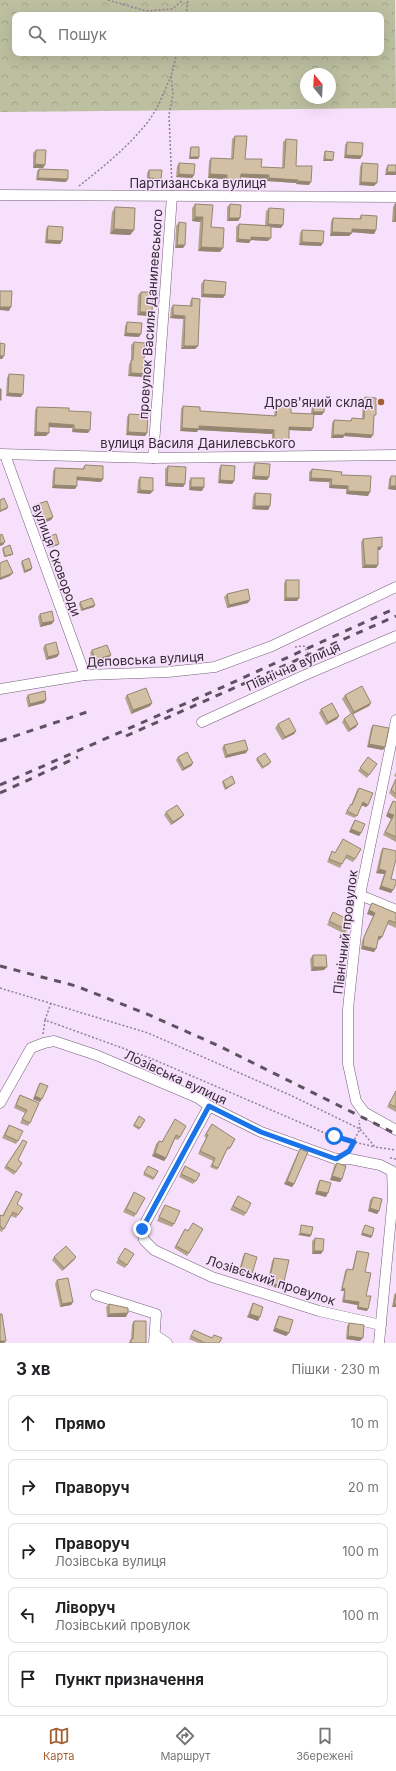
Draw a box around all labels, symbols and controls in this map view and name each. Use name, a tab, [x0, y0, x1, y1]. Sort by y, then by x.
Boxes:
search box	[12, 12, 384, 56]
icon: search	[26, 23, 48, 45]
text: Пошук	[58, 25, 107, 44]
north arrow	[300, 68, 336, 104]
street label: Партизанська вулиця	[129, 175, 267, 191]
street label: провулок Василя Данилевського	[135, 208, 165, 420]
place label: Дров'яний склад	[264, 394, 373, 410]
marker: Дров'яний склад	[376, 397, 386, 407]
street label: вулиця Василя Данилевського	[100, 435, 296, 451]
street label: вулиця Сковороди	[29, 502, 85, 618]
street label: Північна вулиця	[243, 638, 343, 694]
street label: Деповська вулиця	[86, 648, 204, 670]
street label: Північний провулок	[329, 869, 361, 995]
street label: Лозівська вулиця	[122, 1046, 230, 1108]
route start	[325, 1127, 343, 1145]
route end	[133, 1220, 151, 1238]
street label: Лозівський провулок	[204, 1252, 338, 1308]
text: 3 хв	[16, 1359, 51, 1379]
text: Пішки · 230 m	[292, 1361, 380, 1377]
icon: ahead	[17, 1412, 39, 1434]
text: Прямо	[55, 1414, 106, 1433]
text: 10 m	[350, 1415, 379, 1431]
icon: right	[17, 1476, 39, 1498]
text: Праворуч	[55, 1478, 129, 1497]
text: 20 m	[348, 1479, 379, 1495]
text: Праворуч	[55, 1534, 129, 1553]
icon: right	[17, 1540, 39, 1562]
text: 100 m	[342, 1543, 379, 1559]
text: Лозівська вулиця	[55, 1553, 166, 1569]
text: Ліворуч	[55, 1598, 115, 1617]
icon: left	[17, 1604, 39, 1626]
text: 100 m	[342, 1607, 379, 1623]
text: Лозівський провулок	[55, 1617, 190, 1633]
icon: arrive	[17, 1668, 39, 1690]
text: Пункт призначення	[55, 1670, 204, 1689]
tab: Карта	[43, 1725, 75, 1763]
tab: Маршрут	[160, 1725, 210, 1763]
tab: Збережені	[296, 1725, 353, 1763]

